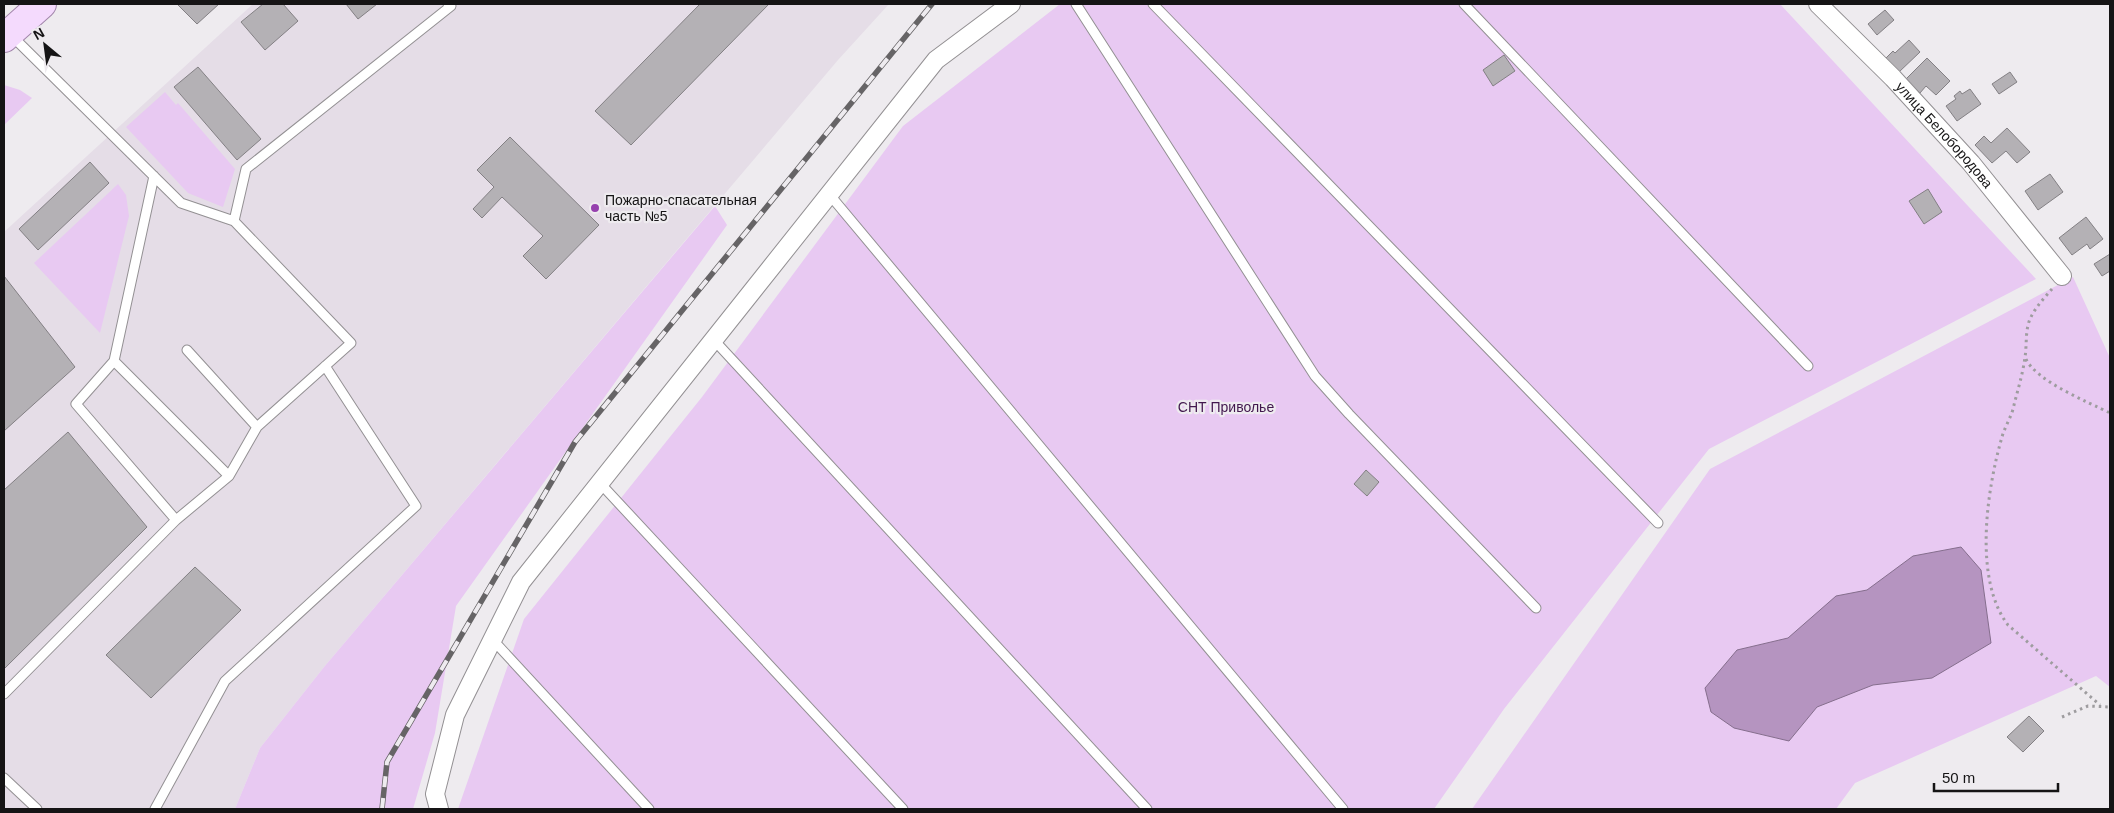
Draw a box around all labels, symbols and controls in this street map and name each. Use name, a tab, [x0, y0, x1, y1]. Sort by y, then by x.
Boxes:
north arrow	[20, 20, 70, 70]
text: N	[30, 24, 47, 43]
street label: улица Белобородова	[1893, 79, 1996, 191]
place label: Пожарно-спасательная часть №5	[605, 192, 757, 224]
marker: Пожарно-спасательная часть №5	[589, 202, 601, 214]
park label: СНТ Приволье	[1178, 399, 1274, 415]
scale bar	[1934, 760, 2058, 792]
text: 50 m	[1942, 769, 1975, 786]

